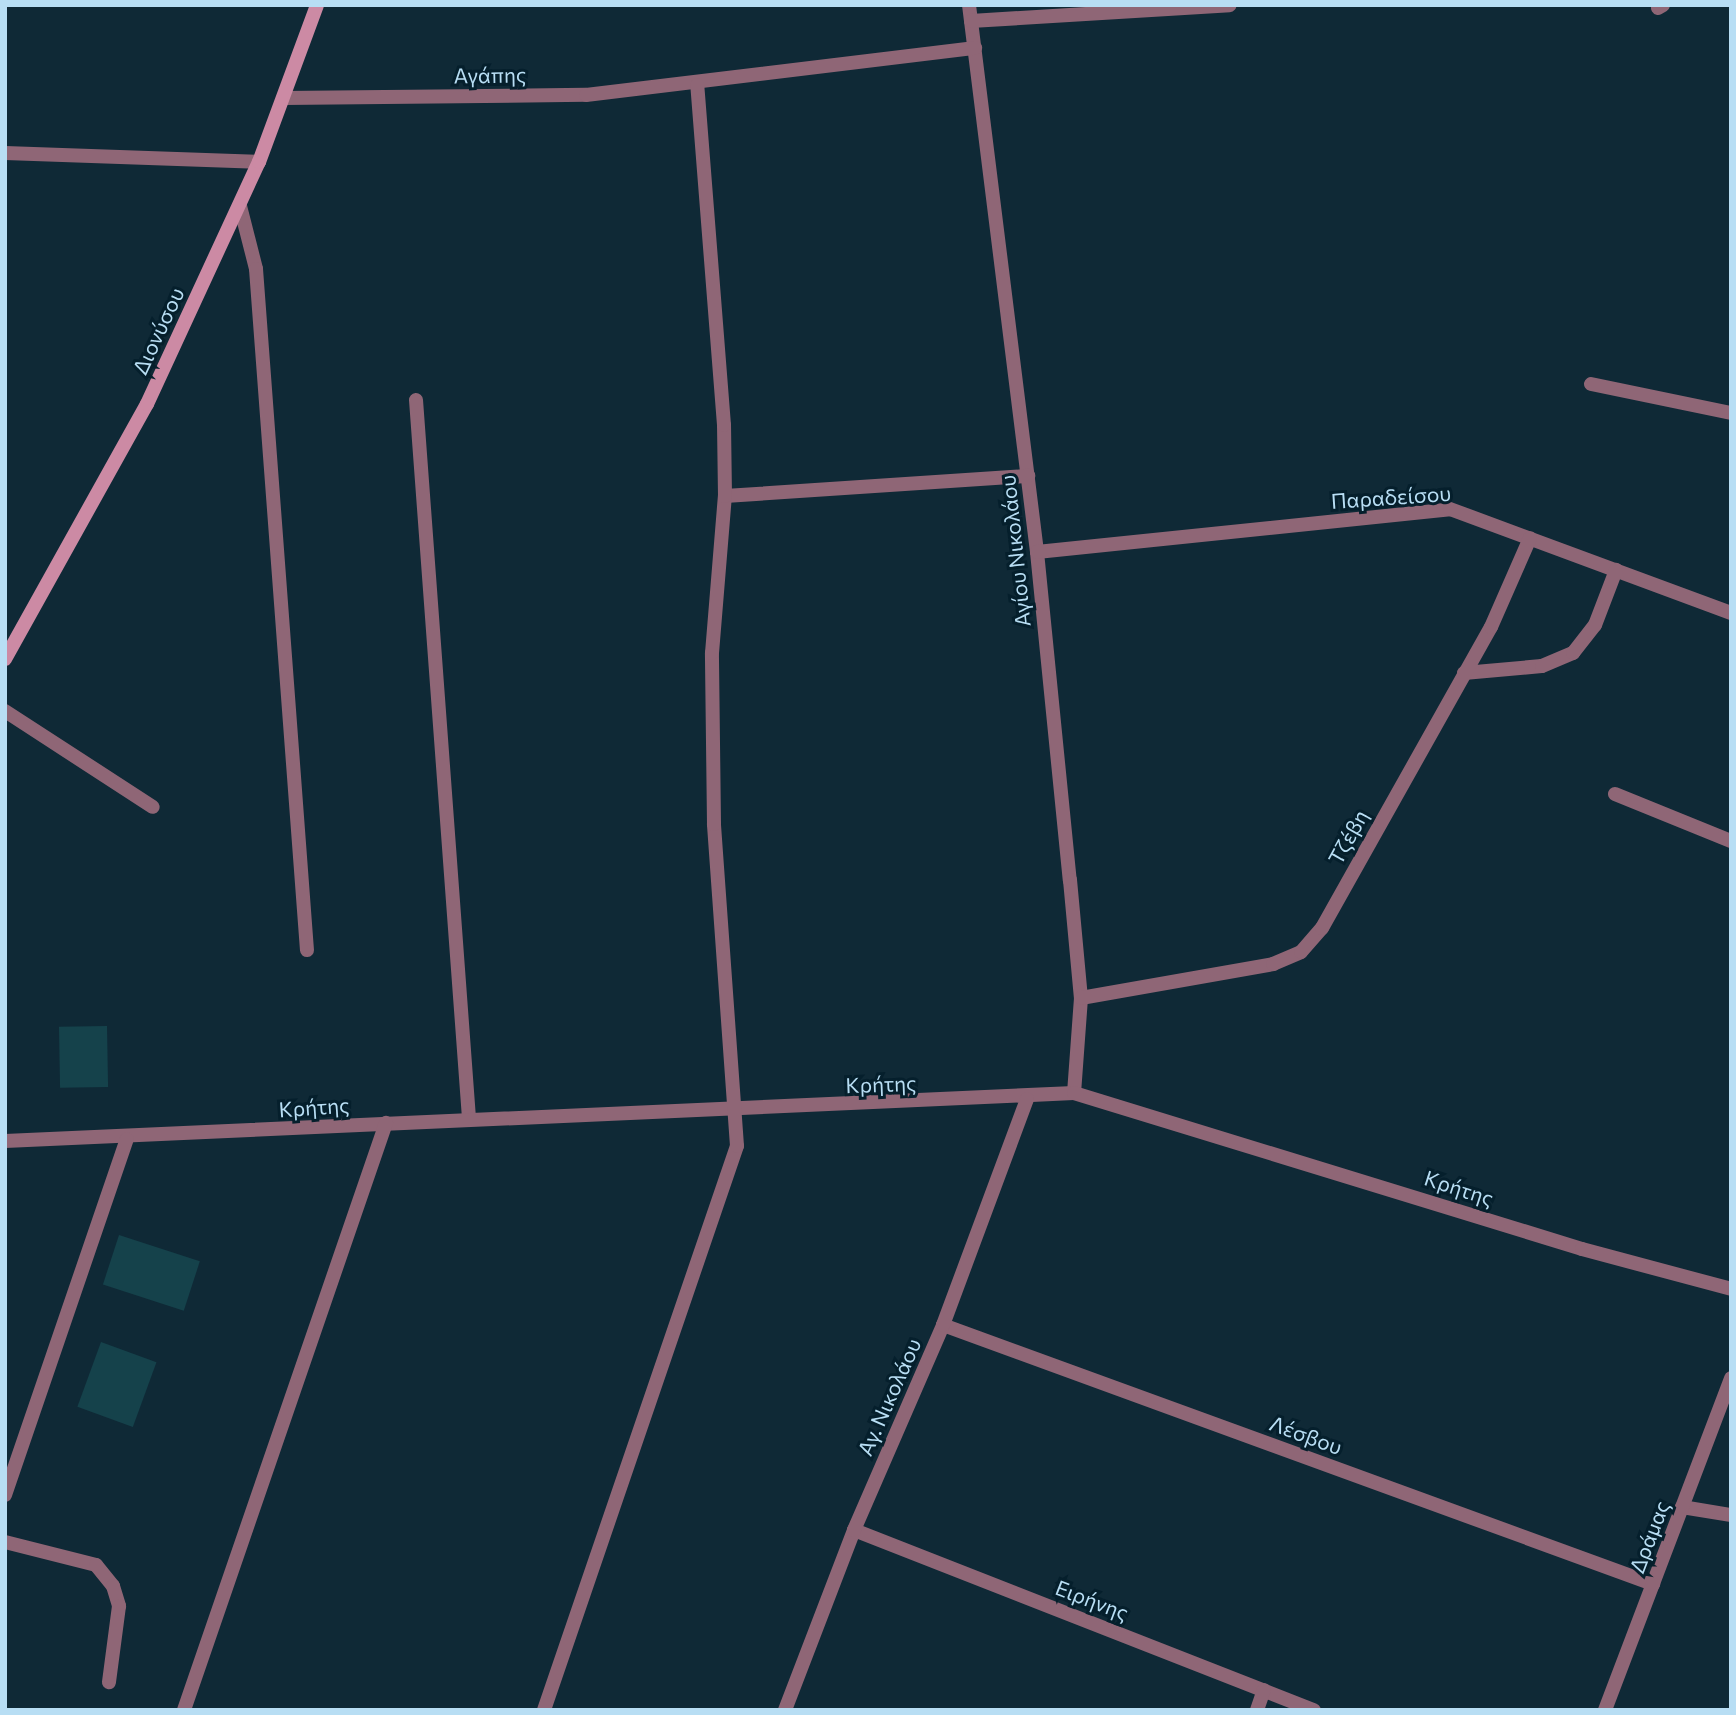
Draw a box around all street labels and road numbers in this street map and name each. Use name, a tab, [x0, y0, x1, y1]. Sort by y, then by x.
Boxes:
street label: Αγάπης	[454, 62, 526, 88]
street label: Διονύσου	[127, 283, 189, 379]
street label: Αγίου Νικολάου	[995, 474, 1035, 628]
street label: Παραδείσου	[1330, 480, 1452, 514]
street label: Τζέβη	[1323, 805, 1373, 869]
street label: Κρήτης	[845, 1070, 917, 1098]
street label: Κρήτης	[278, 1092, 350, 1122]
street label: Κρήτης	[1421, 1165, 1497, 1211]
street label: Αγ. Νικολάου	[852, 1334, 926, 1460]
street label: Λέσβου	[1266, 1410, 1346, 1460]
street label: Δράμας	[1624, 1497, 1674, 1577]
street label: Ειρήνης	[1052, 1575, 1132, 1625]

